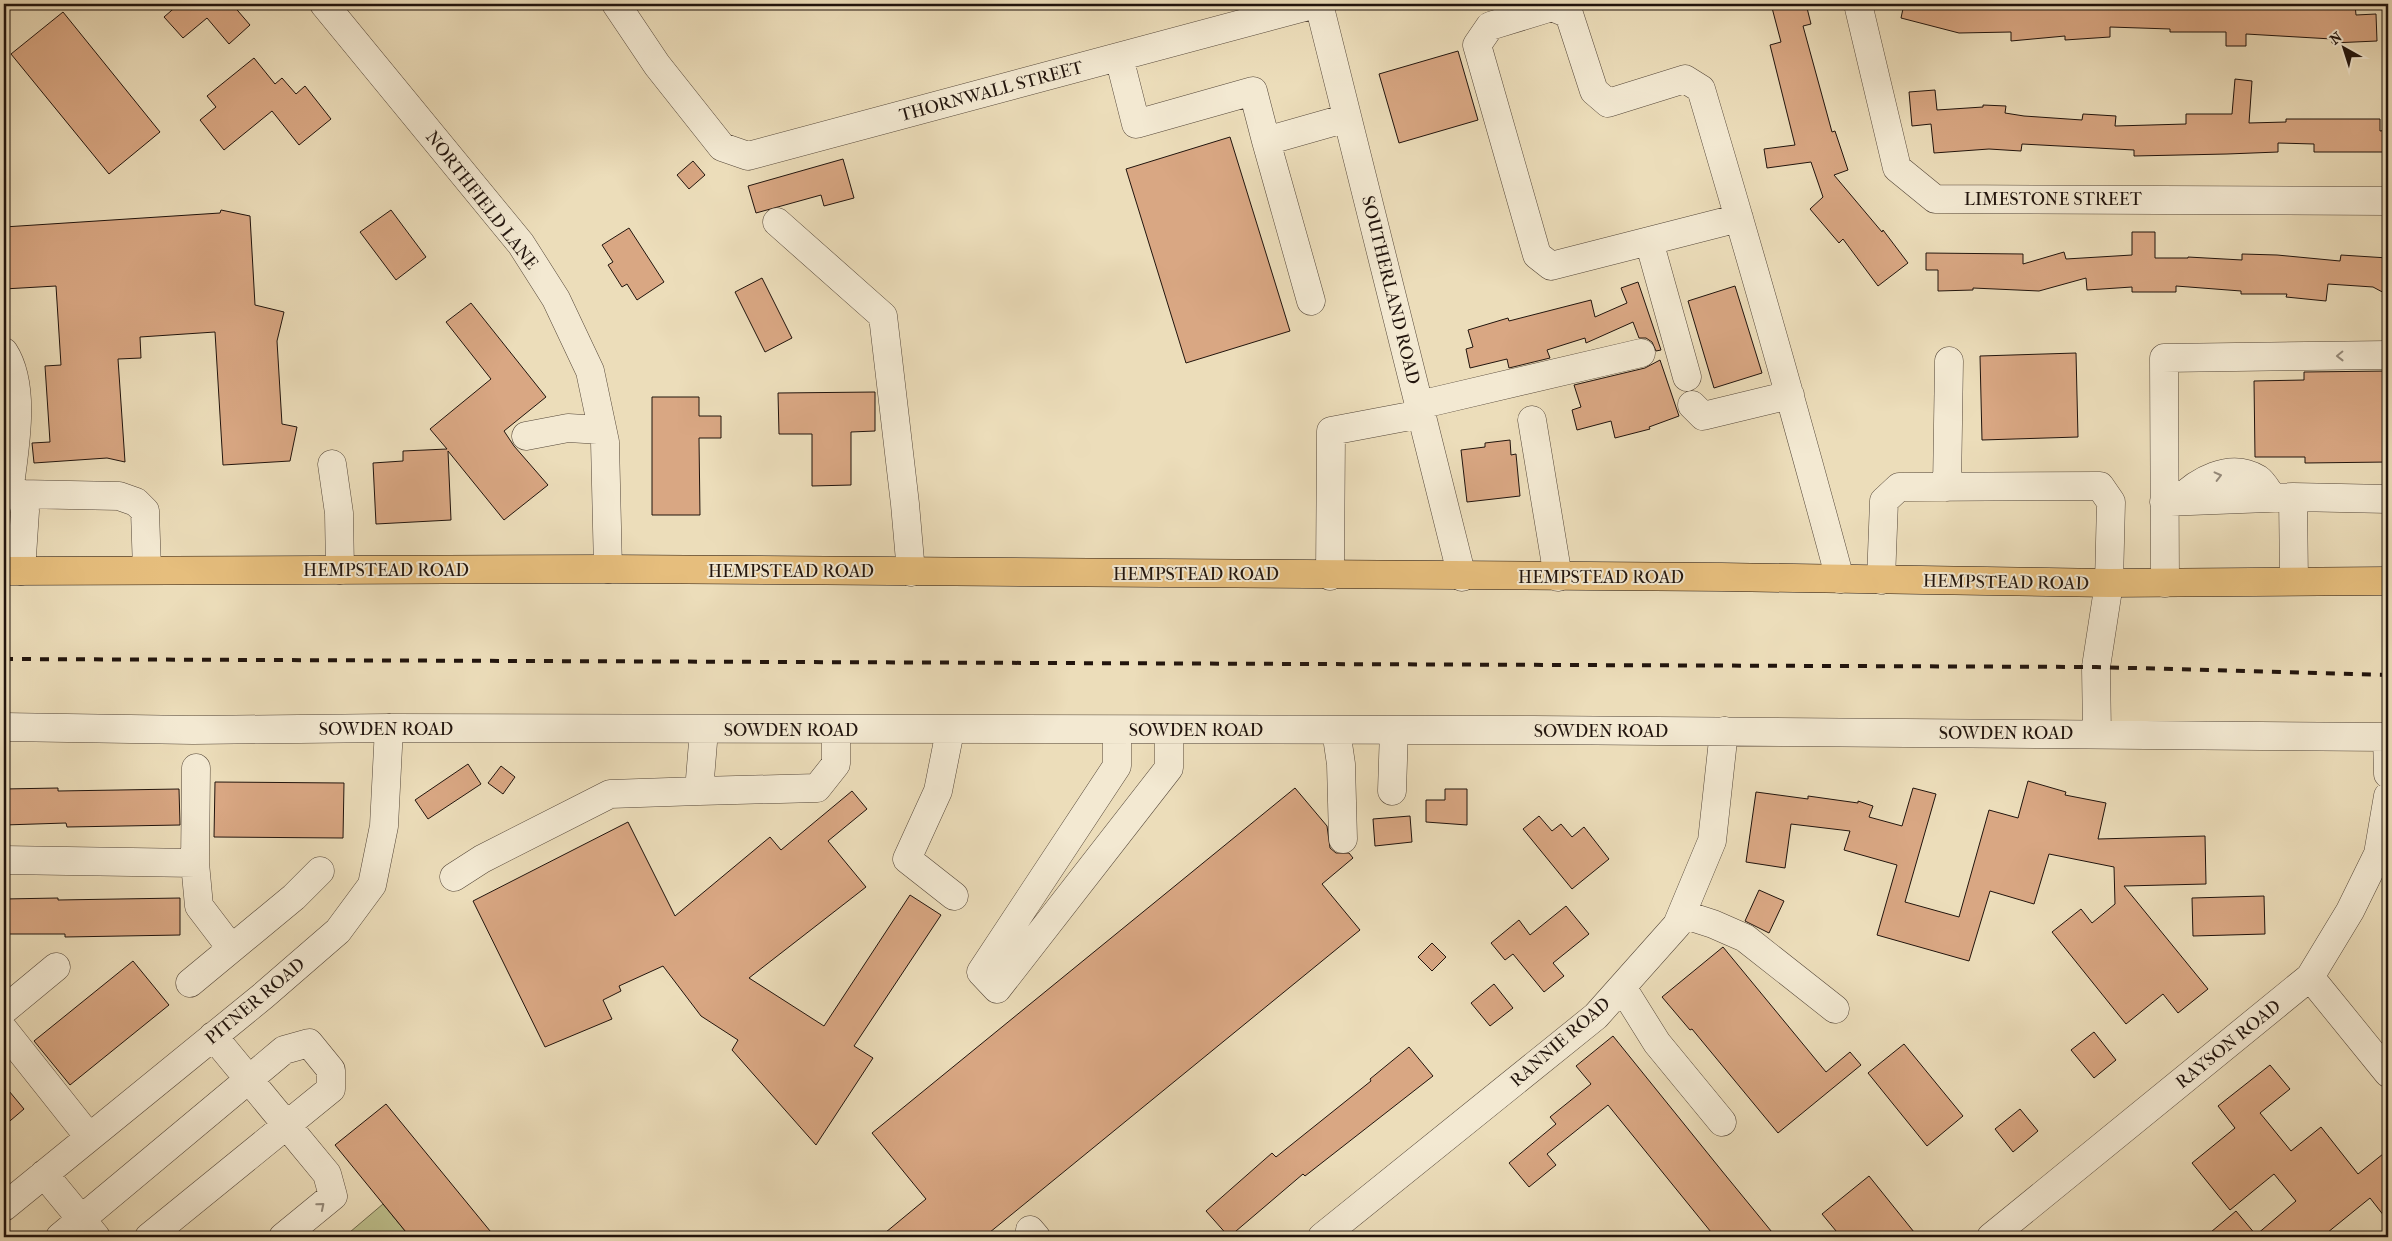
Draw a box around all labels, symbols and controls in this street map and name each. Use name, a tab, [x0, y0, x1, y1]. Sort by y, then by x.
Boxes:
north arrow	[2320, 22, 2370, 72]
text: N	[2327, 28, 2346, 48]
street label: THORNWALL STREET	[897, 57, 1086, 126]
street label: NORTHFIELD LANE	[421, 127, 542, 274]
street label: LIMESTONE STREET	[1964, 189, 2143, 210]
street label: SOUTHERLAND ROAD	[1357, 194, 1424, 387]
one-way arrow	[2335, 351, 2343, 361]
one-way arrow	[2214, 471, 2223, 482]
street label: HEMPSTEAD ROAD	[303, 560, 469, 581]
street label: HEMPSTEAD ROAD	[708, 561, 874, 582]
street label: HEMPSTEAD ROAD	[1113, 564, 1279, 585]
street label: HEMPSTEAD ROAD	[1518, 567, 1684, 588]
street label: HEMPSTEAD ROAD	[1923, 571, 2089, 594]
street label: SOWDEN ROAD	[319, 719, 453, 740]
street label: SOWDEN ROAD	[724, 720, 858, 741]
street label: SOWDEN ROAD	[1129, 720, 1263, 741]
street label: SOWDEN ROAD	[1534, 721, 1668, 742]
street label: SOWDEN ROAD	[1939, 723, 2073, 744]
street label: PITNER ROAD	[201, 954, 309, 1049]
street label: RANNIE ROAD	[1506, 993, 1615, 1092]
street label: RAYSON ROAD	[2172, 996, 2285, 1093]
one-way arrow	[315, 1204, 324, 1212]

